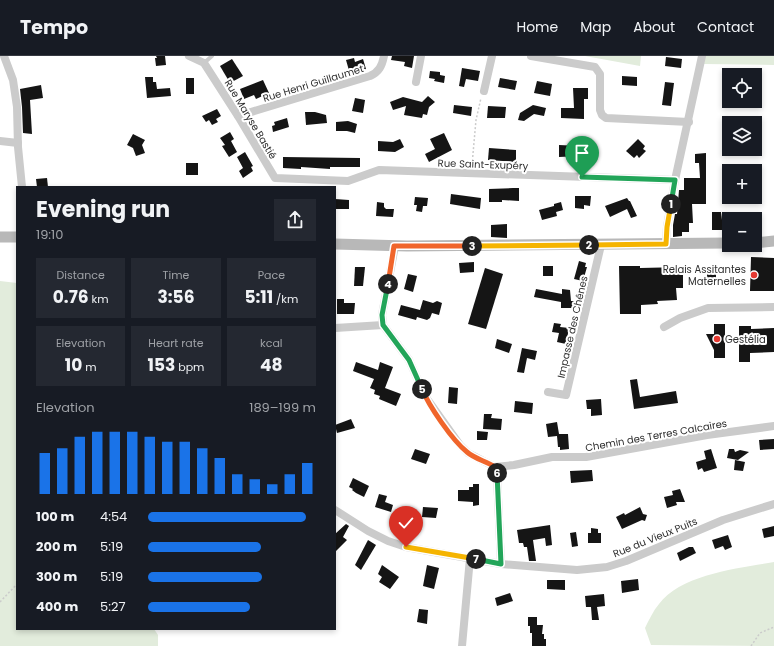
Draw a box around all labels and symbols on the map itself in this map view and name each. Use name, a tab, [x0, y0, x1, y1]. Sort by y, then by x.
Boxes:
street label: Rue Henri Guillaumet	[261, 61, 366, 106]
street label: Rue Maryse Bastié	[221, 77, 280, 162]
pin	[565, 136, 599, 177]
street label: Rue Saint-Exupéry	[437, 155, 529, 174]
pin: 1	[661, 194, 681, 214]
pin: 2	[579, 235, 599, 255]
pin: 3	[462, 236, 482, 256]
place label: Relais Assitantes Maternelles	[663, 262, 746, 289]
marker: Relais Assitantes Maternelles	[749, 270, 759, 280]
pin: 4	[378, 274, 398, 294]
street label: Impasse des Chênes	[553, 274, 592, 380]
place label: Gestélia	[725, 332, 766, 347]
marker: Gestélia	[712, 334, 722, 344]
pin: 5	[412, 379, 432, 399]
street label: Chemin des Terres Calcaires	[584, 416, 728, 455]
pin: 6	[487, 463, 507, 483]
pin	[389, 506, 423, 547]
street label: Rue du Vieux Puits	[611, 514, 700, 561]
pin: 7	[466, 549, 486, 569]

